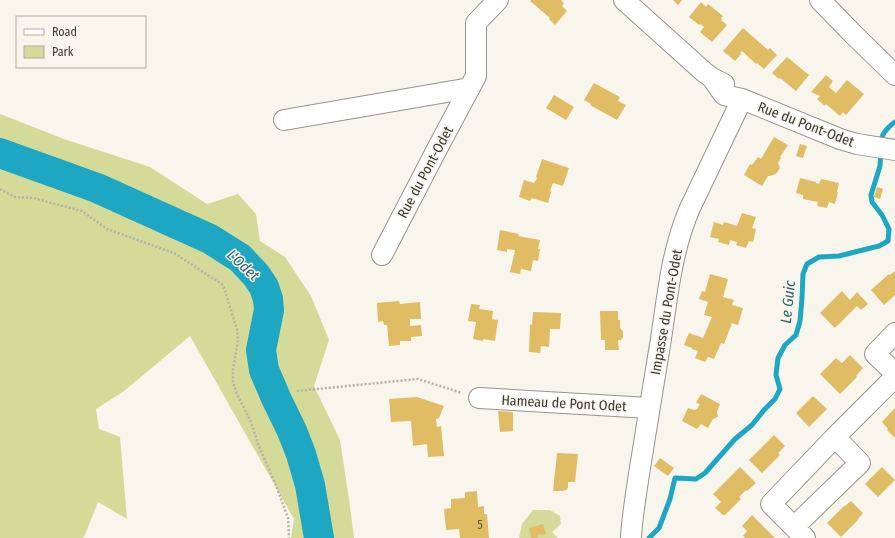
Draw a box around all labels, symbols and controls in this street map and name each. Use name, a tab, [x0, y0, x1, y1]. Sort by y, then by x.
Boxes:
legend	[16, 16, 146, 68]
text: Road	[52, 25, 77, 39]
text: Park	[52, 45, 74, 59]
street label: Rue du Pont-Odet	[755, 98, 857, 151]
street label: Rue du Pont-Odet	[394, 123, 457, 221]
water label: L'Odet	[223, 246, 263, 284]
street label: Impasse du Pont-Odet	[647, 248, 686, 376]
water label: Le Guic	[777, 279, 799, 325]
street label: Hameau de Pont Odet	[501, 392, 627, 415]
house number: 5	[477, 518, 483, 532]

